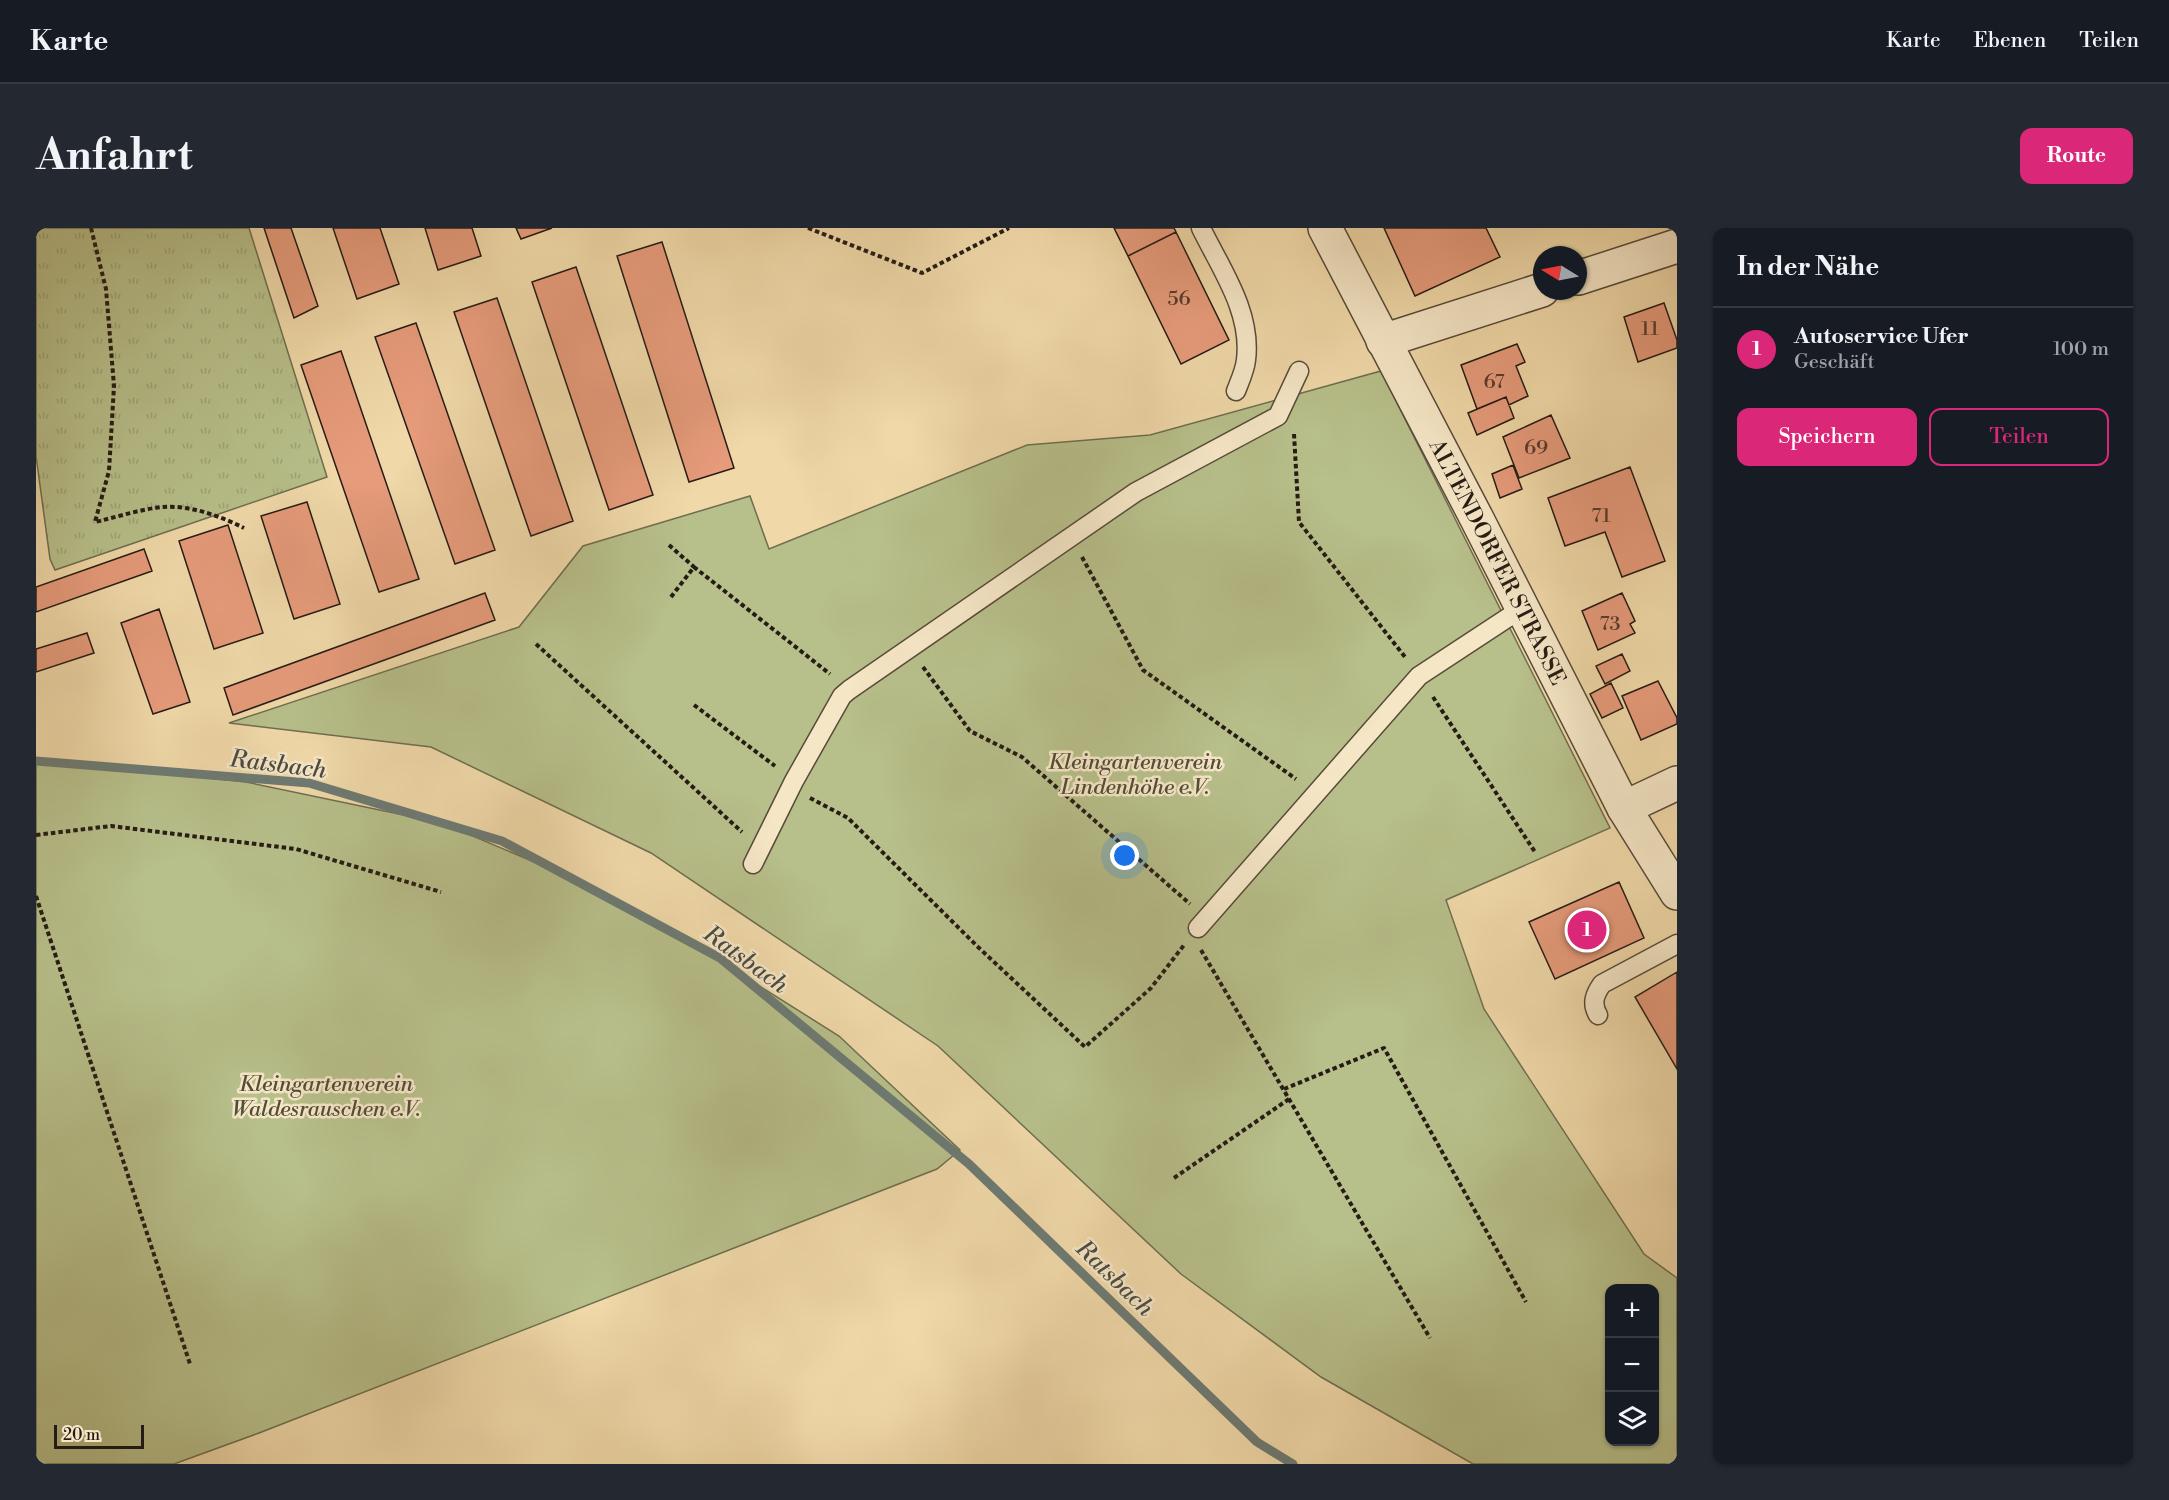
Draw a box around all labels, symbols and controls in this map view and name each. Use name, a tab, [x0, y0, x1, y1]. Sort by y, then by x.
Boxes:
text: Karte	[30, 24, 108, 59]
text: Karte	[1886, 28, 1941, 54]
text: Ebenen	[1974, 28, 2046, 54]
text: Teilen	[2079, 28, 2139, 54]
button: Route	[2020, 128, 2133, 184]
text: Anfahrt	[36, 130, 193, 183]
north arrow	[1533, 246, 1587, 300]
text: In der Nähe	[1737, 251, 1879, 283]
house number: 56	[1167, 287, 1191, 312]
house number: 11	[1641, 317, 1659, 342]
text: Autoservice Ufer	[1794, 323, 1969, 350]
text: 1	[1752, 337, 1761, 362]
text: 100 m	[2053, 337, 2109, 362]
text: Geschäft	[1794, 350, 1875, 375]
house number: 67	[1483, 370, 1505, 395]
button: Speichern	[1737, 408, 1917, 466]
button: Teilen	[1929, 408, 2109, 466]
street label: ALTENDORFER STRASSE	[1422, 434, 1571, 690]
house number: 69	[1524, 436, 1548, 461]
house number: 71	[1591, 504, 1611, 529]
house number: 73	[1600, 612, 1620, 637]
water label: Ratsbach	[227, 744, 329, 786]
park label: Kleingartenverein Lindenhöhe e.V.	[1048, 749, 1223, 801]
your location	[1110, 841, 1139, 870]
pin: 1	[1568, 908, 1606, 952]
water label: Ratsbach	[697, 919, 794, 1001]
park label: Kleingartenverein Waldesrauschen e.V.	[232, 1071, 421, 1123]
water label: Ratsbach	[1068, 1234, 1160, 1324]
map controls	[1605, 1284, 1659, 1446]
button: +	[1605, 1284, 1659, 1338]
button: −	[1605, 1338, 1659, 1392]
button: layers	[1605, 1392, 1659, 1446]
scale bar	[54, 1422, 144, 1450]
text: 20 m	[63, 1425, 100, 1445]

